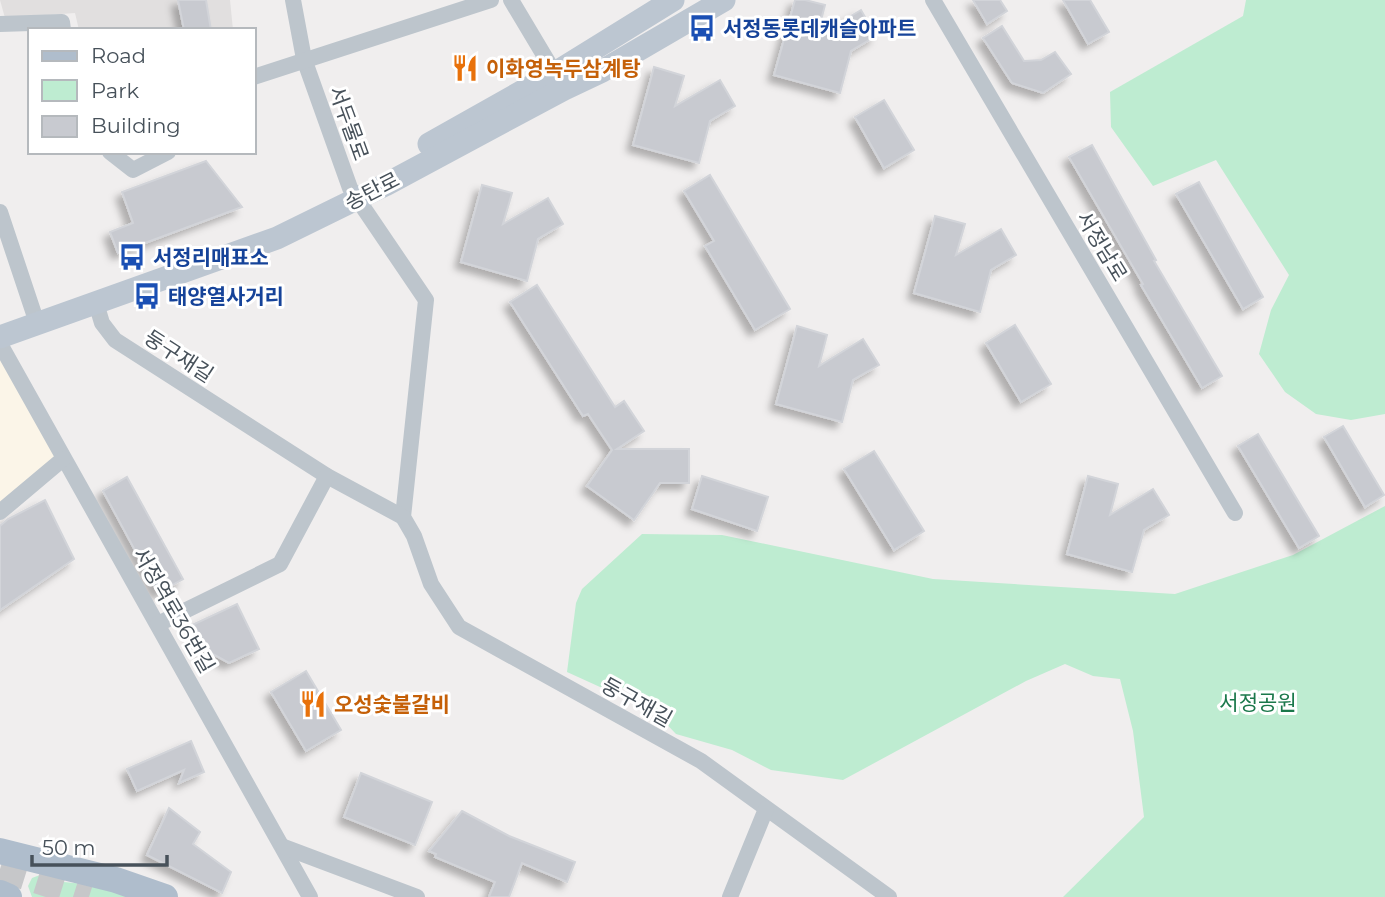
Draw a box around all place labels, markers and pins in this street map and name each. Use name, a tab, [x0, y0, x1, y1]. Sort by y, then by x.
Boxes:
bus stop icon: 서정동롯데캐슬아파트	[687, 13, 717, 43]
place label: 서정동롯데캐슬아파트	[723, 16, 916, 41]
restaurant icon: 이화영녹두삼계탕	[450, 53, 480, 83]
place label: 이화영녹두삼계탕	[486, 56, 641, 81]
bus stop icon: 서정리매표소	[117, 242, 147, 272]
place label: 서정리매표소	[153, 245, 269, 270]
bus stop icon: 태양열사거리	[132, 281, 162, 311]
place label: 태양열사거리	[168, 284, 284, 309]
restaurant icon: 오성숯불갈비	[298, 689, 328, 719]
place label: 오성숯불갈비	[334, 692, 450, 717]

